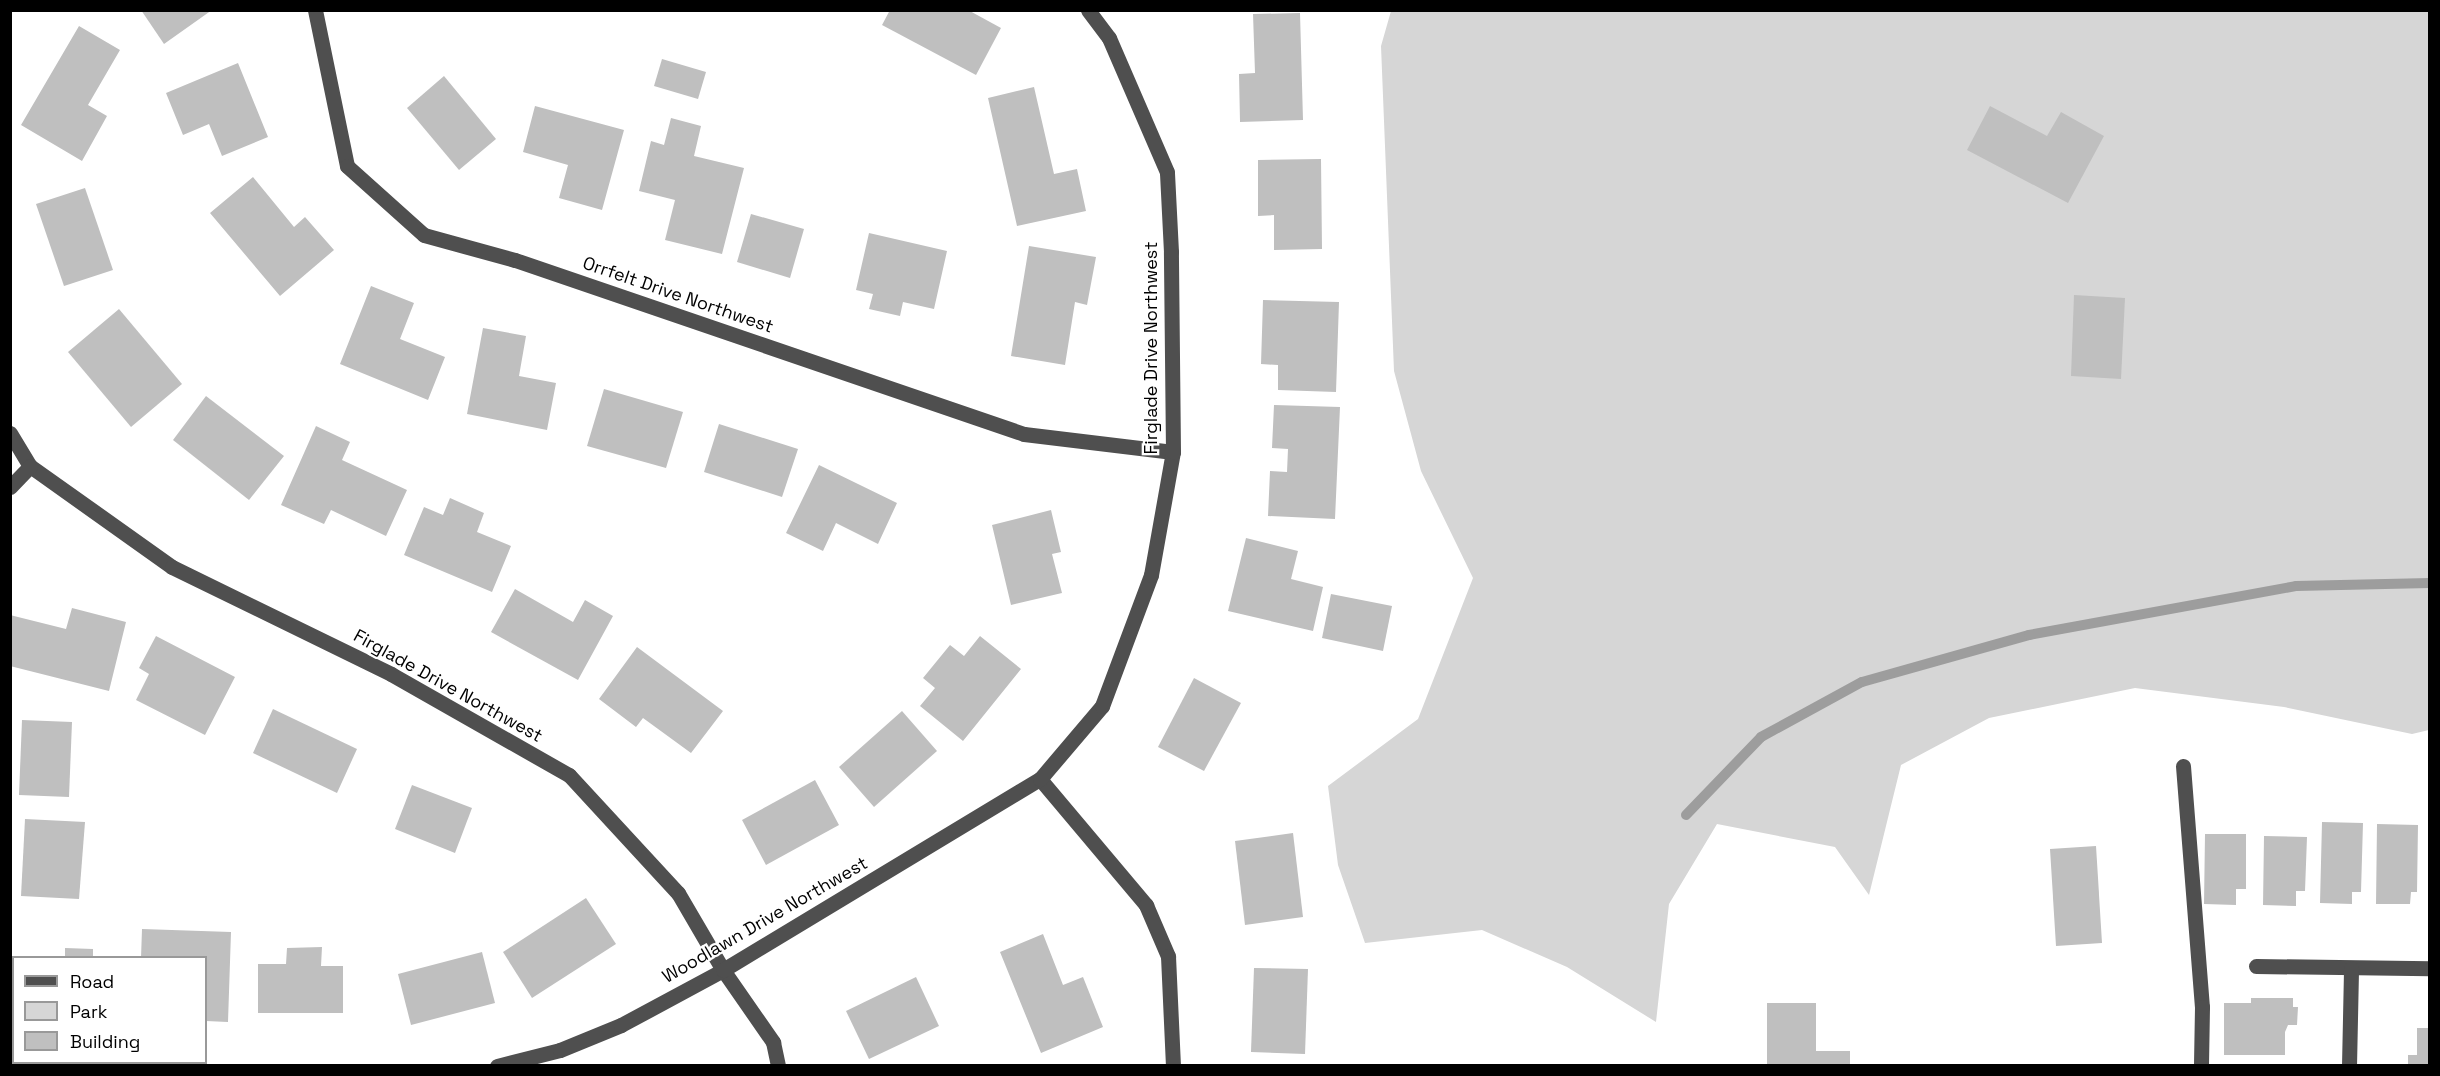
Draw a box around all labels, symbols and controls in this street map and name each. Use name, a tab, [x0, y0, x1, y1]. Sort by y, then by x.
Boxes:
street label: Firglade Drive Northwest	[1140, 242, 1162, 454]
street label: Orrfelt Drive Northwest	[580, 252, 776, 338]
street label: Firglade Drive Northwest	[350, 625, 546, 747]
street label: Woodlawn Drive Northwest	[659, 852, 871, 988]
legend	[12, 956, 207, 1064]
text: Road	[70, 970, 114, 993]
text: Park	[70, 1000, 107, 1023]
text: Building	[70, 1030, 140, 1053]

